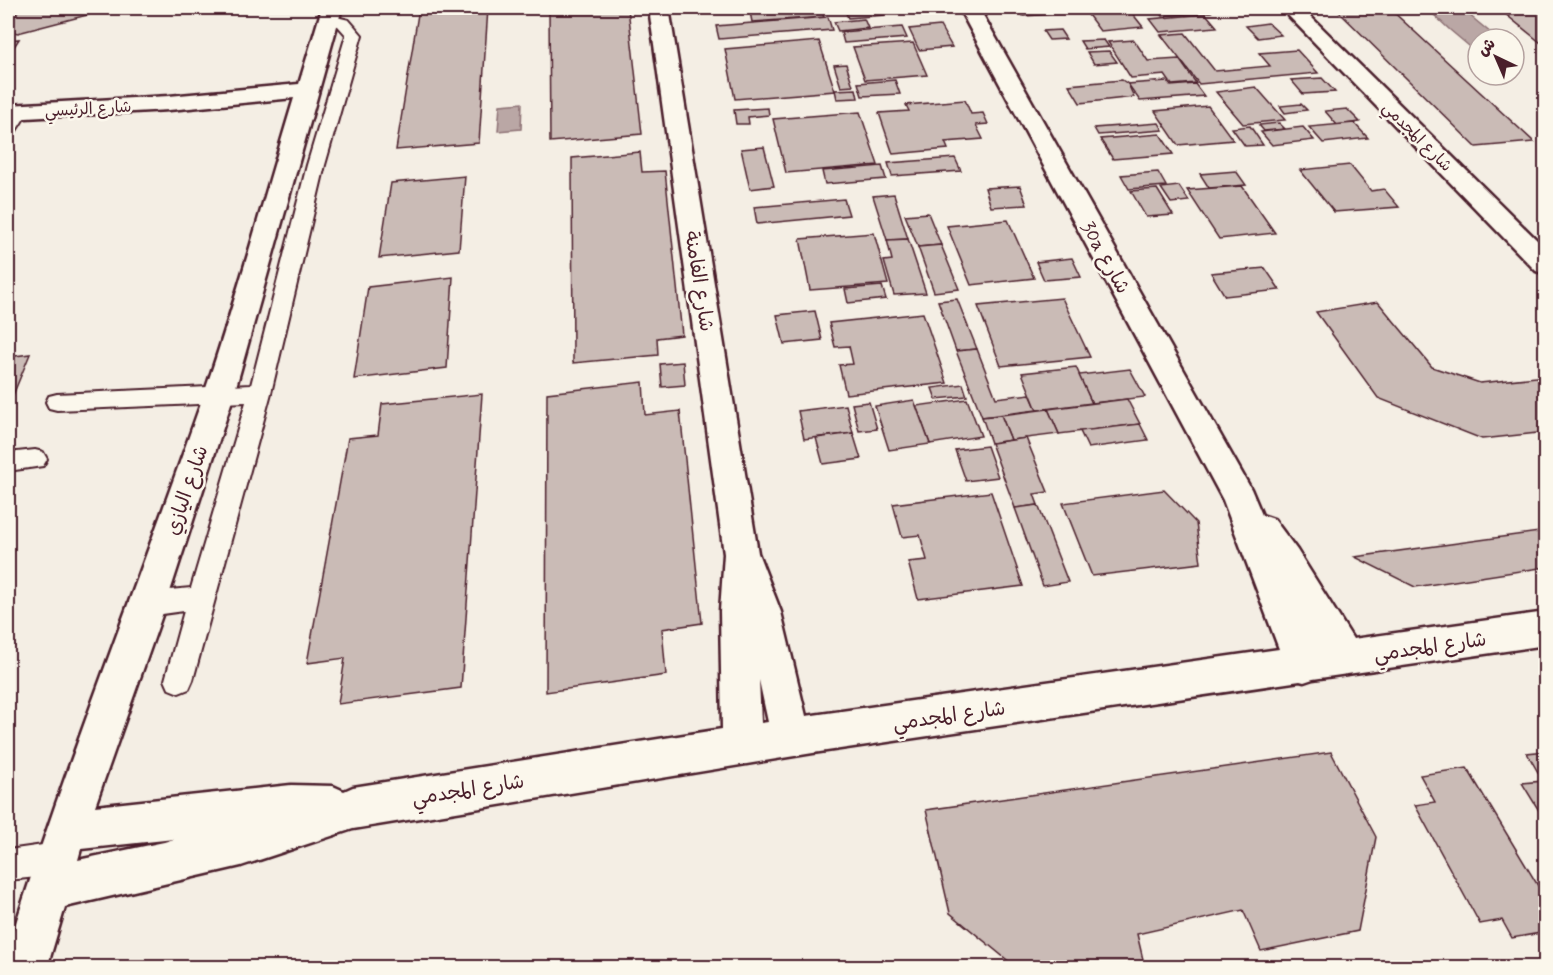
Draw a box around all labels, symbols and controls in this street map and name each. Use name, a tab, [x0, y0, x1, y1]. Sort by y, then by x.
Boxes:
north arrow	[1466, 27, 1526, 87]
text: ش	[1473, 34, 1500, 61]
street label: شارع الرئيسي	[44, 97, 132, 125]
street label: شارع المجدمي	[1375, 98, 1456, 179]
street label: 30a شارع	[1074, 216, 1136, 299]
street label: شارع الفامنة	[677, 229, 720, 334]
street label: شارع اليازي	[159, 442, 215, 539]
street label: شارع المجدمي	[1372, 626, 1489, 672]
street label: شارع المجدمي	[891, 695, 1008, 741]
street label: شارع المجدمي	[410, 768, 527, 816]

